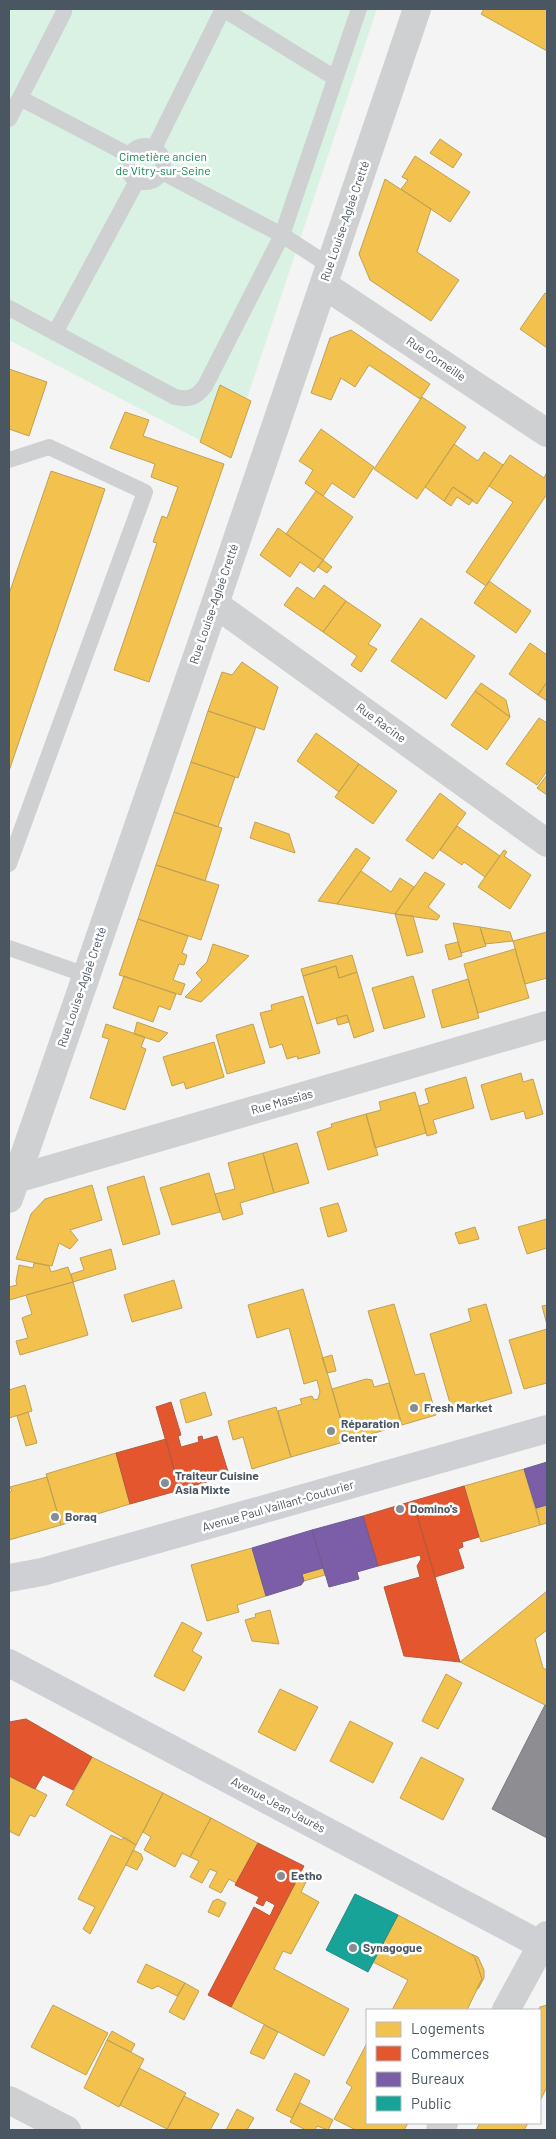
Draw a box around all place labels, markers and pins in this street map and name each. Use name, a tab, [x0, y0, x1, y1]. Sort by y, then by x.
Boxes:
place label: Fresh Market	[424, 1400, 493, 1414]
marker: Fresh Market	[408, 1402, 420, 1414]
place label: Réparation Center	[341, 1416, 400, 1444]
marker: Réparation Center	[325, 1425, 337, 1437]
place label: Traiteur Cuisine Asia Mixte	[175, 1468, 259, 1496]
marker: Traiteur Cuisine Asia Mixte	[159, 1477, 171, 1489]
place label: Domino's	[410, 1501, 458, 1515]
marker: Domino's	[394, 1503, 406, 1515]
place label: Boraq	[65, 1509, 97, 1523]
marker: Boraq	[49, 1511, 61, 1523]
place label: Eetho	[291, 1868, 323, 1882]
marker: Eetho	[275, 1870, 287, 1882]
place label: Synagogue	[363, 1940, 423, 1954]
marker: Synagogue	[347, 1942, 359, 1954]

